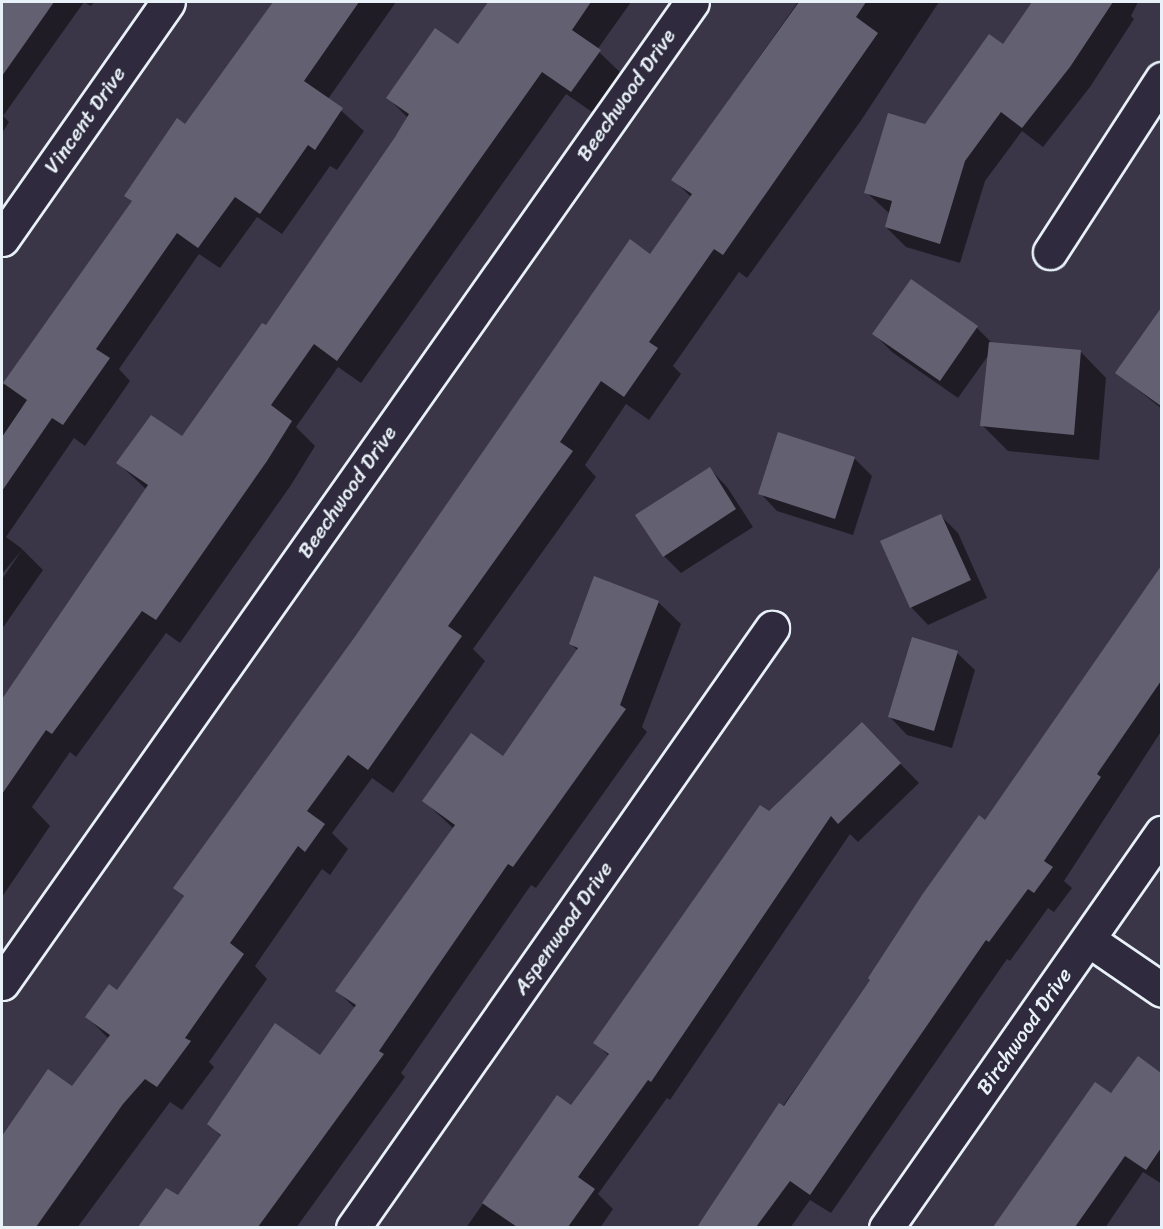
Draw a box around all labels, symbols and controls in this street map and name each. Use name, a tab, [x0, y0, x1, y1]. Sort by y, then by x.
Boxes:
street label: Beechwood Drive	[571, 24, 681, 166]
street label: Vincent Drive	[39, 62, 131, 178]
street label: Beechwood Drive	[292, 421, 402, 563]
street label: Aspenwood Drive	[508, 857, 618, 999]
street label: Birchwood Drive	[971, 963, 1077, 1099]

